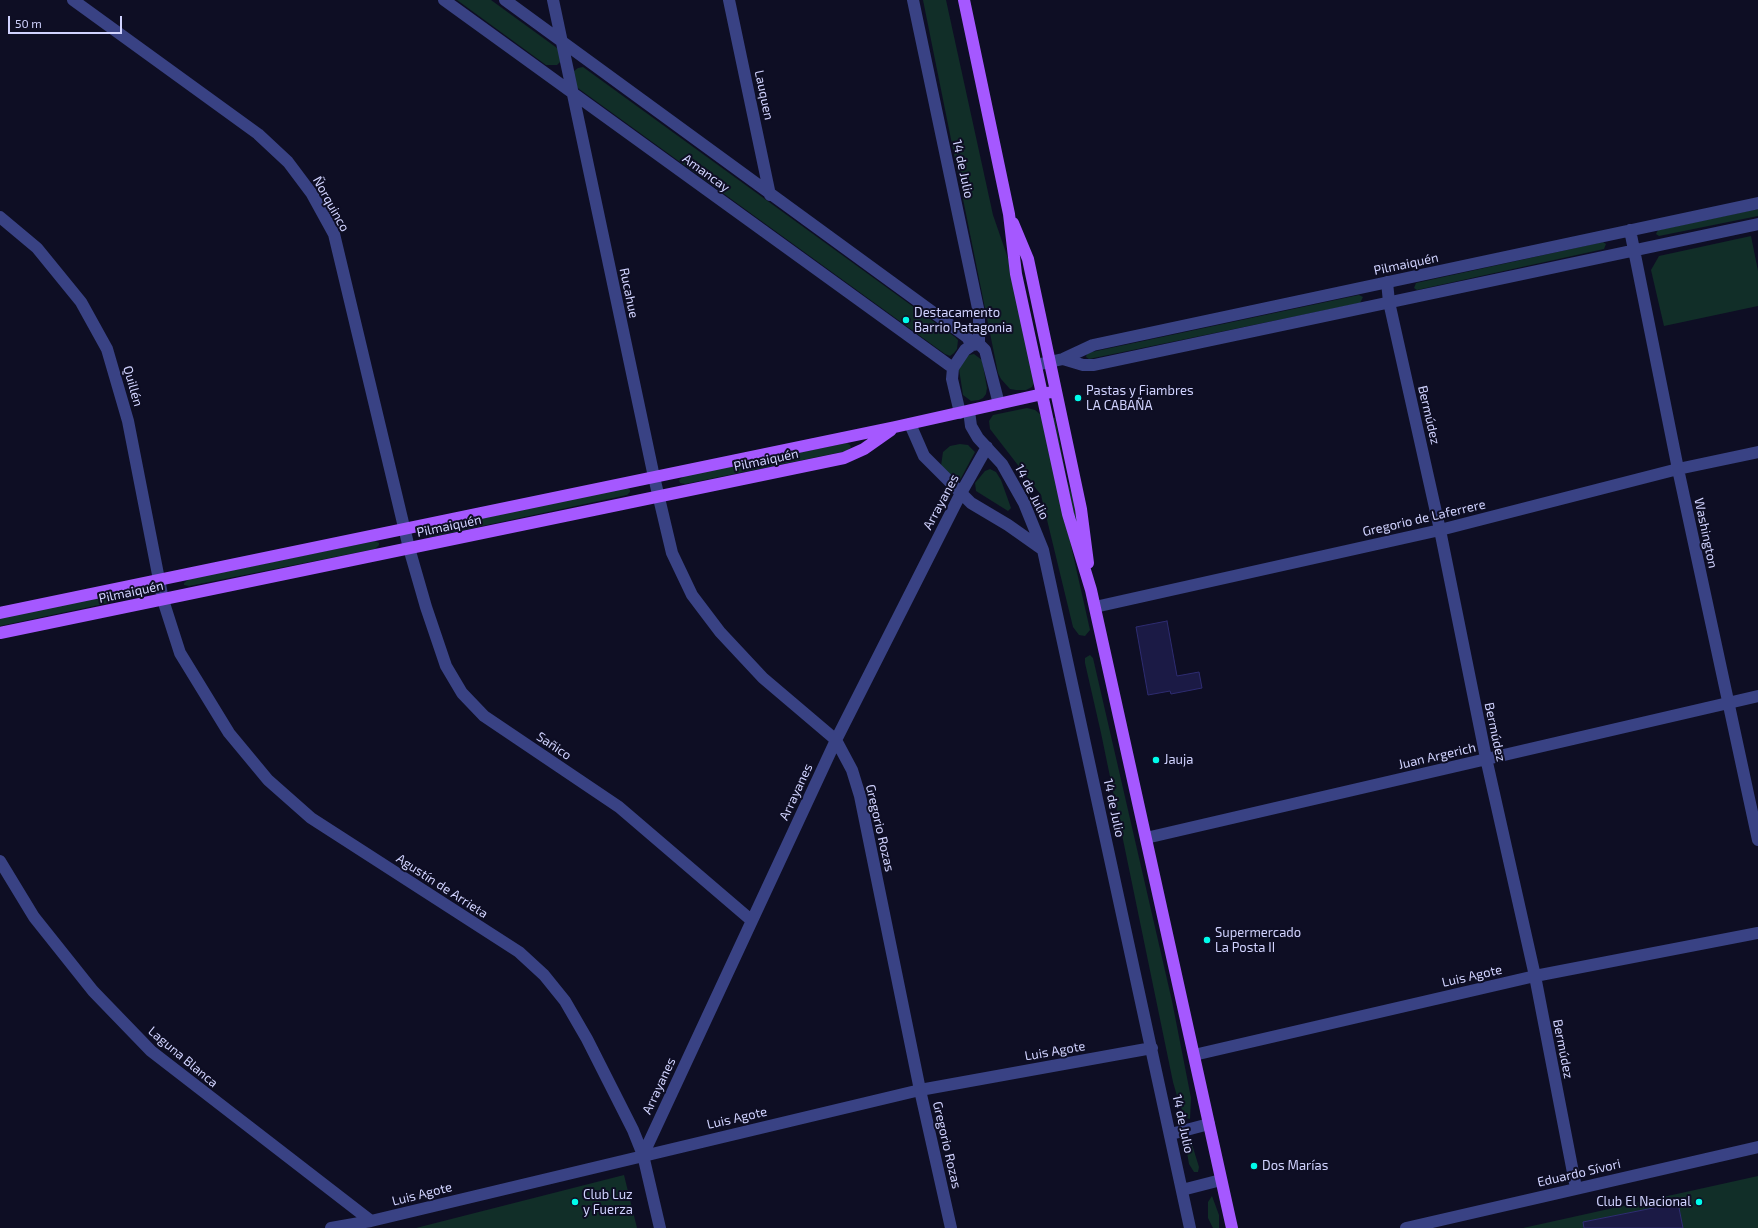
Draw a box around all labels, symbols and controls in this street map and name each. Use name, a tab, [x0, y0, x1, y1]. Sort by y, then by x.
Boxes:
scale bar	[10, 8, 124, 34]
text: 50 m	[15, 16, 42, 30]
street label: Lauquen	[751, 69, 777, 121]
street label: 14 de Julio	[949, 138, 977, 200]
street label: Amancay	[679, 151, 733, 195]
street label: Ñorquinco	[309, 174, 353, 234]
street label: Pilmaiquén	[1372, 250, 1440, 278]
street label: Rucahue	[616, 266, 642, 320]
place label: Destacamento Barrio Patagonia	[914, 305, 1012, 336]
marker: Destacamento Barrio Patagonia	[901, 315, 911, 325]
street label: Quillén	[120, 364, 146, 408]
place label: Pastas y Fiambres LA CABAÑA	[1086, 383, 1194, 414]
street label: Bermúdez	[1415, 384, 1443, 446]
marker: Pastas y Fiambres LA CABAÑA	[1073, 393, 1083, 403]
street label: Pilmaiquén	[732, 446, 800, 474]
street label: 14 de Julio	[1011, 462, 1053, 522]
street label: Arrayanes	[920, 472, 962, 532]
street label: Gregorio de Laferrere	[1361, 496, 1487, 540]
street label: Washington	[1691, 496, 1721, 570]
street label: Pilmaiquén	[415, 512, 483, 540]
street label: Pilmaiquén	[97, 578, 165, 606]
street label: Bermúdez	[1481, 701, 1509, 763]
street label: Sañico	[534, 729, 574, 763]
street label: Juan Argerich	[1397, 739, 1477, 773]
place label: Jauja	[1164, 752, 1193, 768]
marker: Jauja	[1151, 755, 1161, 765]
street label: Arrayanes	[776, 761, 816, 823]
street label: 14 de Julio	[1100, 777, 1128, 839]
street label: Gregorio Rozas	[862, 783, 898, 873]
street label: Agustín de Arrieta	[393, 851, 491, 921]
place label: Supermercado La Posta II	[1215, 925, 1301, 956]
marker: Supermercado La Posta II	[1202, 935, 1212, 945]
street label: Luis Agote	[1440, 961, 1504, 991]
street label: Bermúdez	[1550, 1018, 1576, 1080]
street label: Laguna Blanca	[145, 1023, 221, 1091]
street label: Luis Agote	[1023, 1038, 1087, 1064]
street label: Arrayanes	[639, 1055, 679, 1117]
street label: 14 de Julio	[1169, 1093, 1197, 1155]
street label: Gregorio Rozas	[929, 1100, 965, 1190]
street label: Luis Agote	[705, 1103, 769, 1133]
street label: Eduardo Sívori	[1536, 1156, 1622, 1190]
place label: Dos Marías	[1262, 1158, 1328, 1174]
marker: Dos Marías	[1249, 1161, 1259, 1171]
street label: Luis Agote	[390, 1179, 454, 1209]
place label: Club Luz y Fuerza	[583, 1187, 633, 1218]
place label: Club El Nacional	[1596, 1194, 1691, 1210]
marker: Club Luz y Fuerza	[570, 1197, 580, 1207]
marker: Club El Nacional	[1694, 1197, 1704, 1207]

